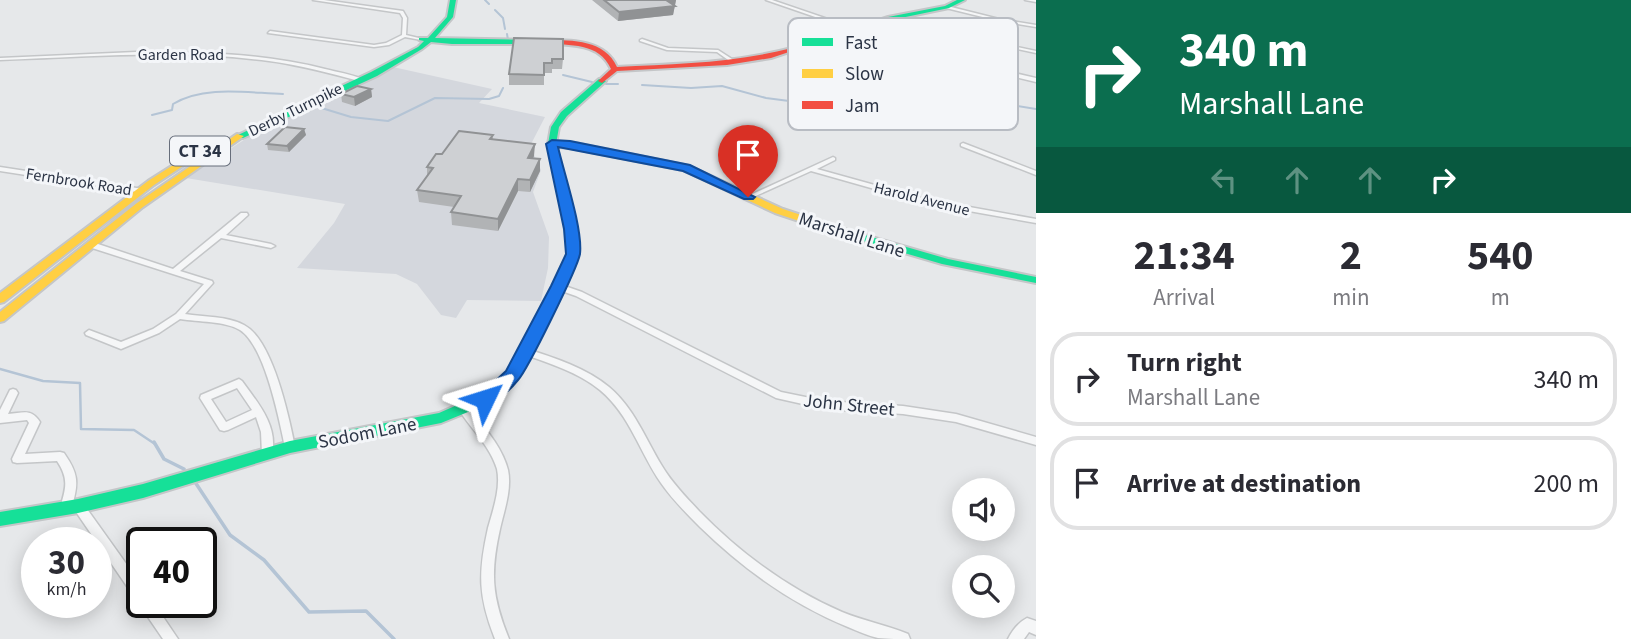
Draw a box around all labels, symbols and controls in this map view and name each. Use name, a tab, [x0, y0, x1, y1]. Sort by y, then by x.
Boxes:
text: 340 m	[1179, 16, 1308, 86]
legend	[788, 18, 1018, 130]
icon: right	[1064, 28, 1155, 119]
text: Fast	[845, 30, 878, 57]
street label: Garden Road	[138, 44, 224, 66]
text: Slow	[845, 61, 884, 88]
street label: Derby Turnpike	[245, 78, 346, 142]
text: Marshall Lane	[1179, 81, 1364, 127]
text: Jam	[845, 93, 879, 120]
pin	[718, 125, 778, 197]
road number: CT 34	[170, 136, 230, 166]
icon: arrive	[729, 136, 767, 174]
icon: left	[1205, 161, 1243, 199]
icon: ahead	[1278, 161, 1316, 199]
icon: ahead	[1351, 161, 1389, 199]
icon: right	[1424, 161, 1462, 199]
street label: Fernbrook Road	[24, 163, 133, 201]
street label: Harold Avenue	[872, 176, 972, 222]
street label: Marshall Lane	[795, 206, 908, 265]
text: 21:34	[1133, 226, 1235, 286]
text: 2	[1340, 226, 1362, 286]
text: 540	[1467, 226, 1534, 286]
text: Arrival	[1153, 281, 1215, 314]
text: min	[1332, 281, 1370, 314]
text: m	[1491, 281, 1510, 314]
text: Turn right	[1127, 344, 1242, 381]
icon: right	[1068, 360, 1106, 398]
text: 340 m	[1533, 361, 1599, 398]
position arrow	[448, 362, 522, 436]
text: Marshall Lane	[1127, 381, 1260, 414]
street label: John Street	[802, 387, 896, 424]
street label: Sodom Lane	[316, 411, 419, 456]
icon: arrive	[1068, 464, 1106, 502]
text: Arrive at destination	[1127, 465, 1361, 502]
text: 200 m	[1533, 465, 1599, 502]
map controls	[952, 478, 1015, 618]
button: sound	[952, 478, 1015, 541]
speed limit sign: 40	[126, 527, 217, 618]
text: 30	[48, 538, 85, 588]
button: search	[952, 555, 1015, 618]
text: km/h	[47, 577, 86, 602]

